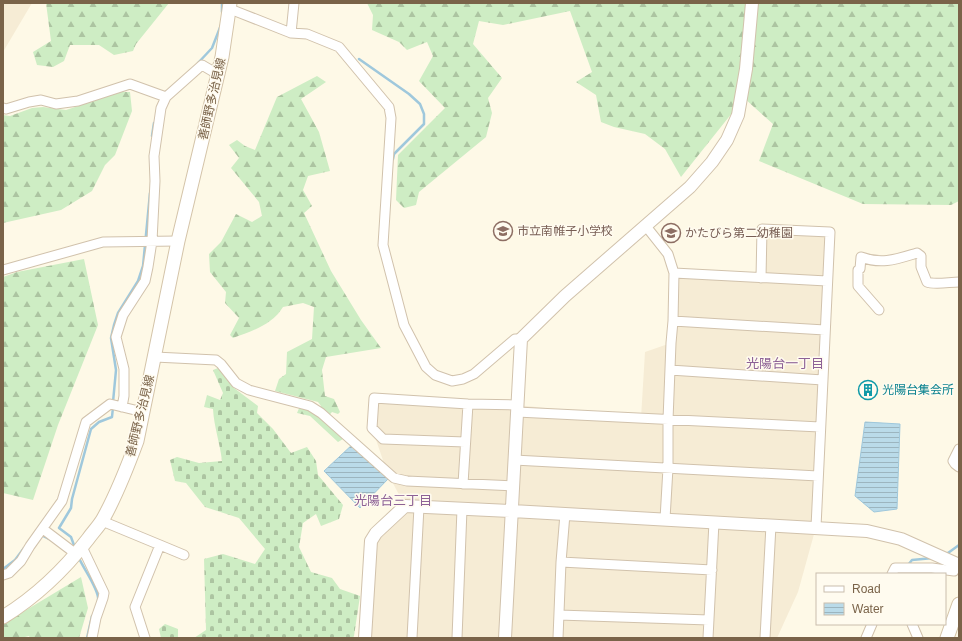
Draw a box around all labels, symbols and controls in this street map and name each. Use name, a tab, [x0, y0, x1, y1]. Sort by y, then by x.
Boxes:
street label: 善師野多治見線	[196, 56, 228, 142]
school or university icon: 市立南帷子小学校	[492, 220, 514, 242]
school or university icon: かたびら第二幼稚園	[660, 222, 682, 244]
place label: 市立南帷子小学校	[517, 224, 613, 238]
place label: かたびら第二幼稚園	[685, 226, 793, 240]
district label: 光陽台一丁目	[746, 356, 824, 371]
street label: 善師野多治見線	[123, 374, 157, 458]
building icon: 光陽台集会所	[857, 379, 879, 401]
place label: 光陽台集会所	[882, 383, 954, 397]
district label: 光陽台三丁目	[354, 493, 432, 508]
legend	[816, 573, 946, 625]
text: Road	[852, 582, 881, 596]
text: Water	[852, 602, 884, 616]

